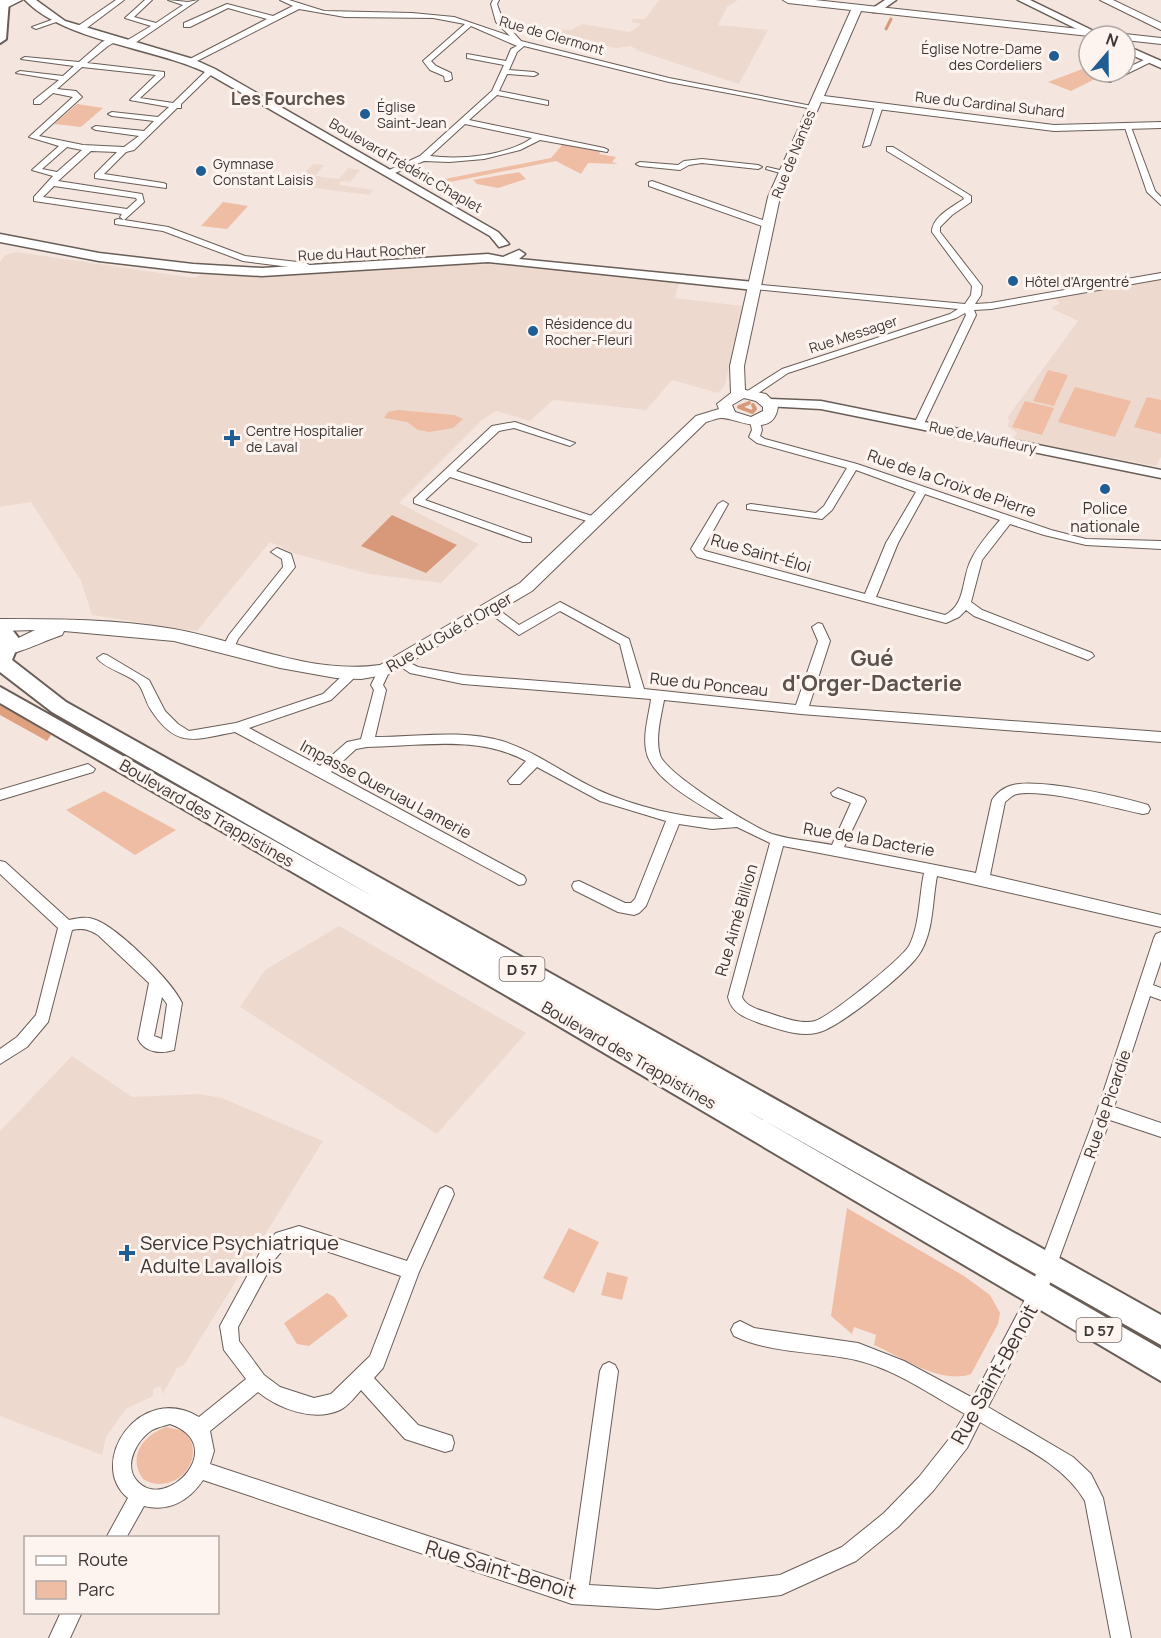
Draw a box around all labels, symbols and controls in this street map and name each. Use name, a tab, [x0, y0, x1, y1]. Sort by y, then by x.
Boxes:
street label: Rue de Clermont	[497, 11, 607, 59]
north arrow	[1077, 24, 1137, 84]
text: N	[1103, 28, 1121, 52]
place label: Église Notre-Dame des Cordeliers	[921, 39, 1042, 74]
marker: Église Notre-Dame des Cordeliers	[1047, 49, 1061, 63]
district label: Les Fourches	[231, 86, 346, 110]
street label: Rue du Cardinal Suhard	[914, 87, 1066, 121]
place label: Église Saint-Jean	[377, 97, 447, 132]
marker: Église Saint-Jean	[358, 107, 372, 121]
street label: Rue de Nantes	[767, 107, 819, 201]
street label: Boulevard Frédéric Chaplet	[326, 113, 486, 217]
place label: Gymnase Constant Laisis	[213, 154, 313, 189]
marker: Gymnase Constant Laisis	[194, 164, 208, 178]
street label: Rue du Haut Rocher	[298, 239, 426, 265]
place label: Hôtel d'Argentré	[1025, 272, 1129, 291]
marker: Hôtel d'Argentré	[1006, 274, 1020, 288]
street label: Rue Messager	[806, 311, 900, 357]
place label: Résidence du Rocher-Fleuri	[545, 314, 632, 349]
marker: Résidence du Rocher-Fleuri	[526, 324, 540, 338]
street label: Rue de Vaufleury	[928, 416, 1039, 458]
place label: Centre Hospitalier de Laval	[246, 421, 364, 456]
marker: Centre Hospitalier de Laval	[223, 429, 241, 447]
street label: Rue de la Croix de Pierre	[865, 444, 1039, 522]
marker: Police nationale	[1098, 482, 1112, 496]
place label: Police nationale	[1070, 497, 1140, 537]
street label: Rue Saint-Éloi	[708, 528, 814, 578]
street label: Rue du Gué d'Orger	[382, 587, 516, 677]
district label: Gué d'Orger-Dacterie	[782, 643, 962, 698]
street label: Rue du Ponceau	[649, 667, 769, 701]
street label: Impasse Queruau Lamerie	[296, 734, 476, 844]
street label: Boulevard des Trappistines	[116, 754, 298, 872]
street label: Rue de la Dacterie	[802, 817, 936, 861]
street label: Rue Aimé Billion	[709, 861, 763, 979]
road number: D 57	[500, 957, 544, 981]
street label: Boulevard des Trappistines	[538, 996, 720, 1114]
street label: Rue de Picardie	[1078, 1047, 1136, 1161]
place label: Service Psychiatrique Adulte Lavallois	[140, 1229, 339, 1279]
marker: Service Psychiatrique Adulte Lavallois	[118, 1244, 136, 1262]
street label: Rue Saint-Benoit	[944, 1299, 1044, 1449]
road number: D 57	[1076, 1318, 1122, 1342]
street label: Rue Saint-Benoit	[422, 1533, 580, 1605]
legend	[24, 1536, 219, 1614]
text: Route	[78, 1547, 128, 1571]
text: Parc	[78, 1577, 115, 1601]

